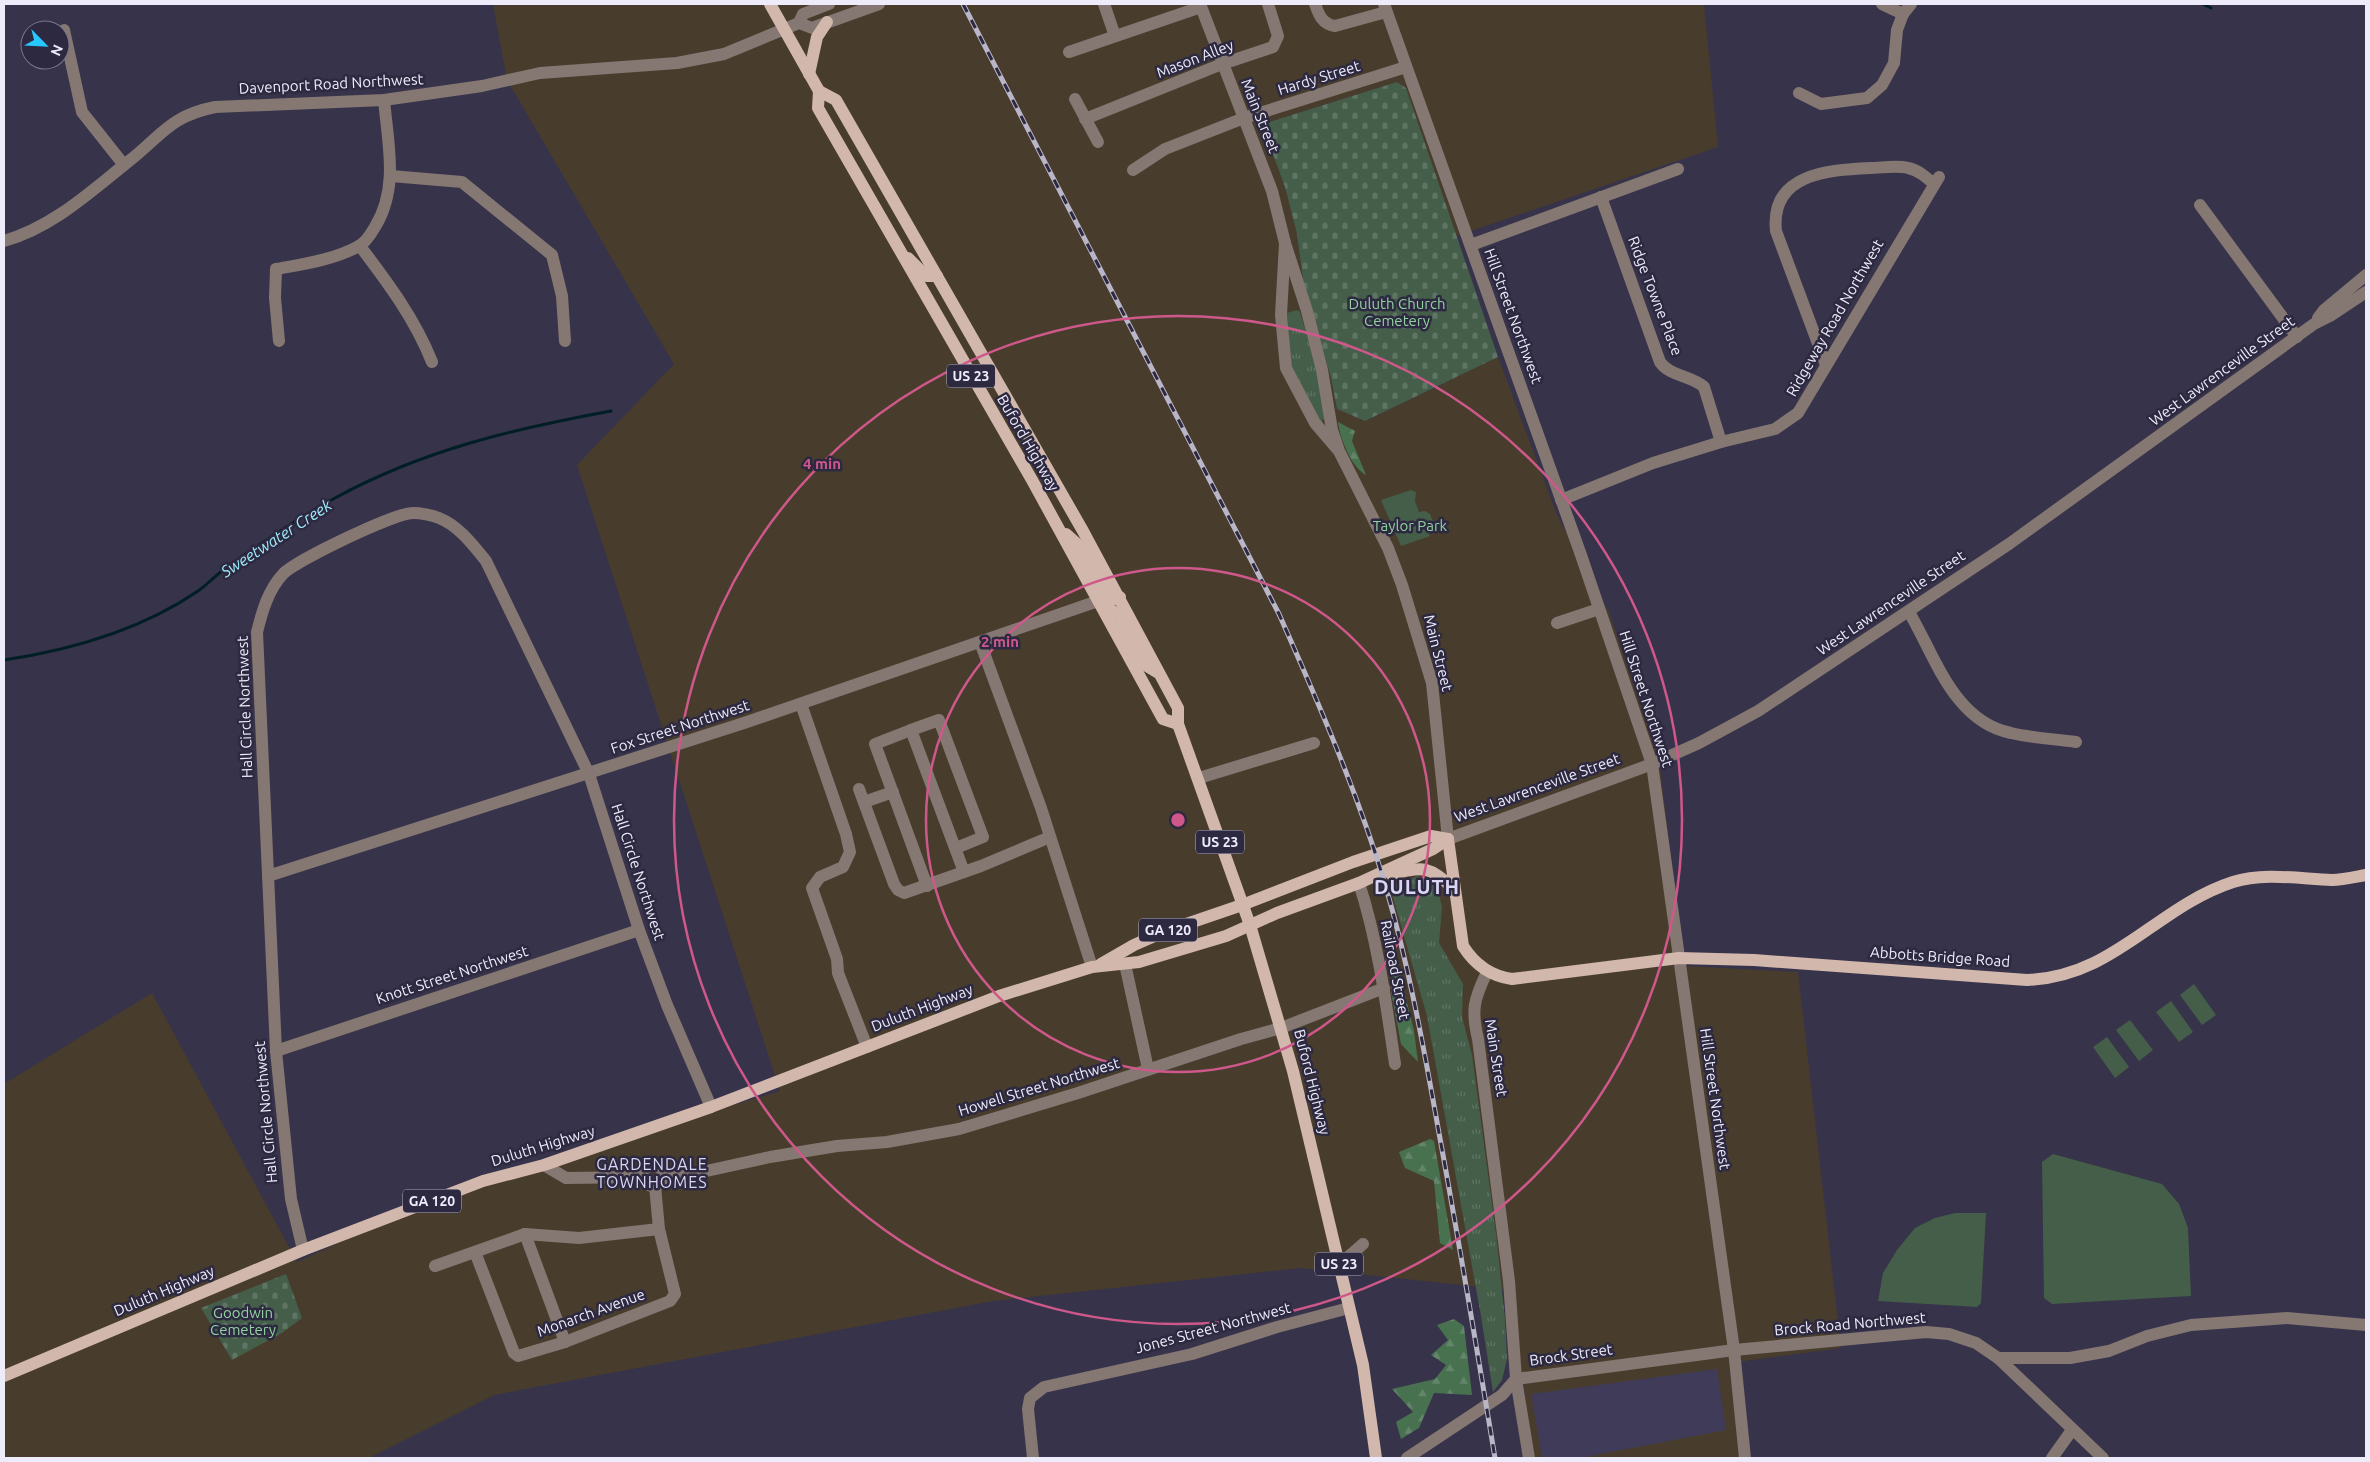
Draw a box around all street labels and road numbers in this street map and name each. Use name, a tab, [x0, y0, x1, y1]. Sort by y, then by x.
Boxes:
street label: Mason Alley	[1154, 36, 1236, 81]
street label: Hardy Street	[1276, 57, 1362, 98]
street label: Davenport Road Northwest	[238, 70, 424, 97]
street label: Main Street	[1238, 76, 1283, 155]
street label: Ridge Towne Place	[1625, 234, 1686, 358]
street label: Ridgeway Road Northwest	[1783, 236, 1887, 399]
street label: Hill Street Northwest	[1481, 246, 1546, 386]
street label: West Lawrenceville Street	[2146, 312, 2298, 429]
road number: US 23	[947, 364, 995, 388]
street label: Buford Highway	[994, 392, 1063, 494]
street label: West Lawrenceville Street	[1813, 547, 1968, 659]
street label: Main Street	[1421, 613, 1456, 693]
street label: Hill Street Northwest	[1616, 628, 1677, 769]
street label: Hall Circle Northwest	[234, 635, 255, 779]
street label: Fox Street Northwest	[608, 696, 751, 757]
street label: West Lawrenceville Street	[1452, 750, 1622, 825]
street label: Hall Circle Northwest	[608, 801, 669, 942]
road number: US 23	[1196, 830, 1244, 854]
road number: GA 120	[1139, 918, 1197, 942]
street label: Railroad Street	[1378, 919, 1413, 1021]
street label: Knott Street Northwest	[374, 942, 530, 1007]
street label: Abbotts Bridge Road	[1869, 943, 2011, 970]
street label: Duluth Highway	[869, 980, 975, 1035]
street label: Main Street	[1482, 1018, 1511, 1098]
street label: Buford Highway	[1291, 1027, 1334, 1136]
street label: Hill Street Northwest	[1697, 1027, 1734, 1171]
street label: Hall Circle Northwest	[251, 1040, 280, 1184]
street label: Howell Street Northwest	[956, 1054, 1122, 1119]
street label: Duluth Highway	[489, 1122, 597, 1169]
road number: GA 120	[403, 1190, 461, 1212]
road number: US 23	[1315, 1252, 1363, 1276]
street label: Duluth Highway	[111, 1262, 217, 1319]
street label: Monarch Avenue	[535, 1285, 647, 1340]
street label: Jones Street Northwest	[1133, 1299, 1293, 1356]
street label: Brock Road Northwest	[1774, 1308, 1926, 1339]
street label: Brock Street	[1528, 1340, 1614, 1369]

